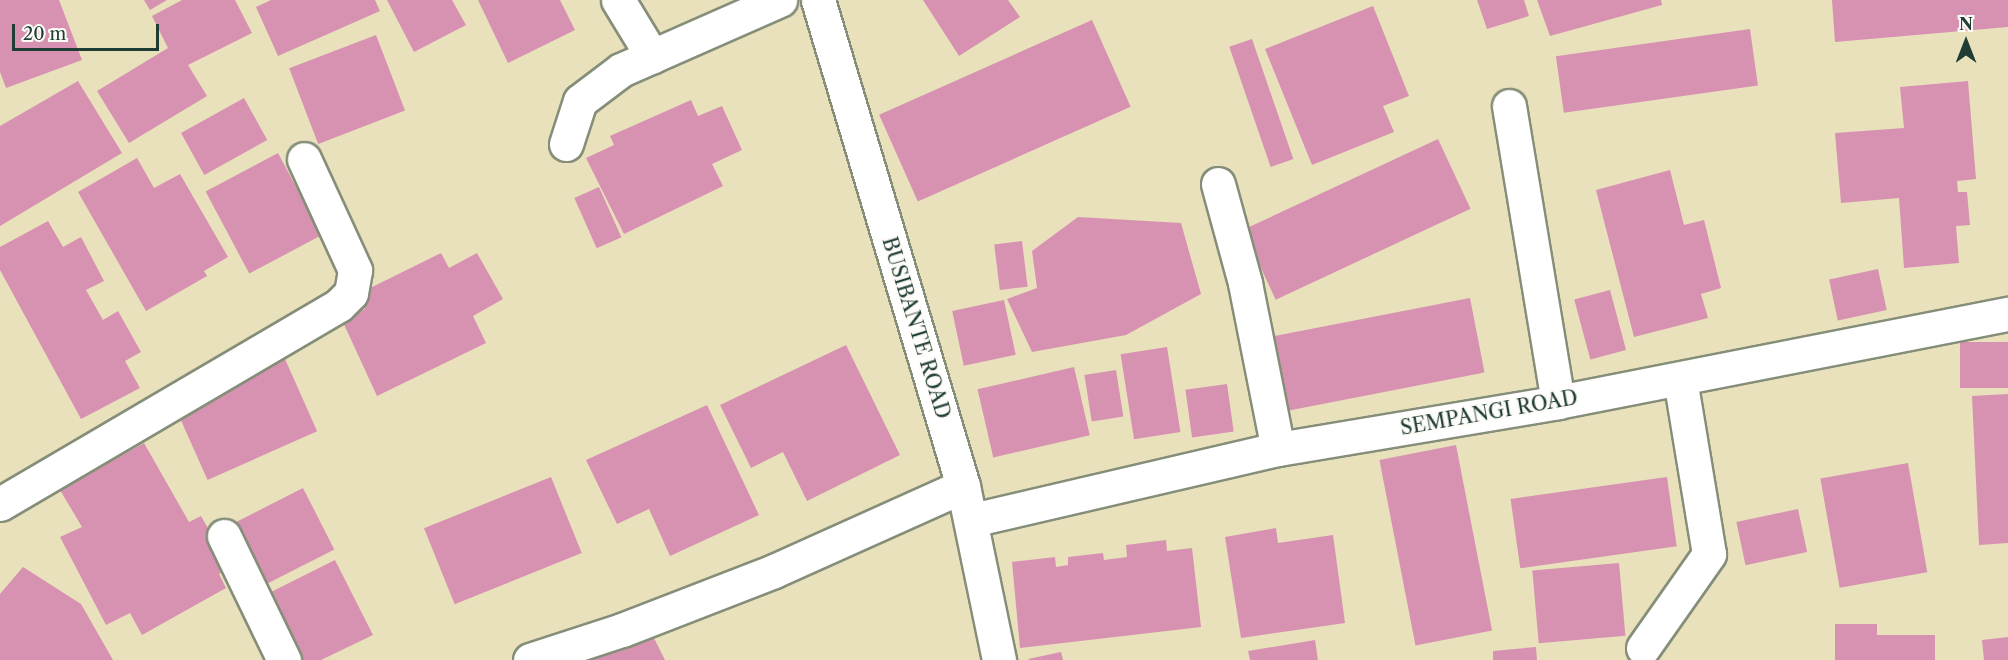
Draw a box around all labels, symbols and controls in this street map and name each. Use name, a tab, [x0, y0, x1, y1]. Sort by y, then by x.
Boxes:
scale bar	[15, 12, 162, 50]
north arrow	[1936, 12, 1996, 72]
text: N	[1959, 14, 1973, 34]
text: 20 m	[23, 23, 66, 45]
street label: BUSIBANTE ROAD	[877, 234, 955, 422]
street label: SEMPANGI ROAD	[1398, 386, 1580, 440]

